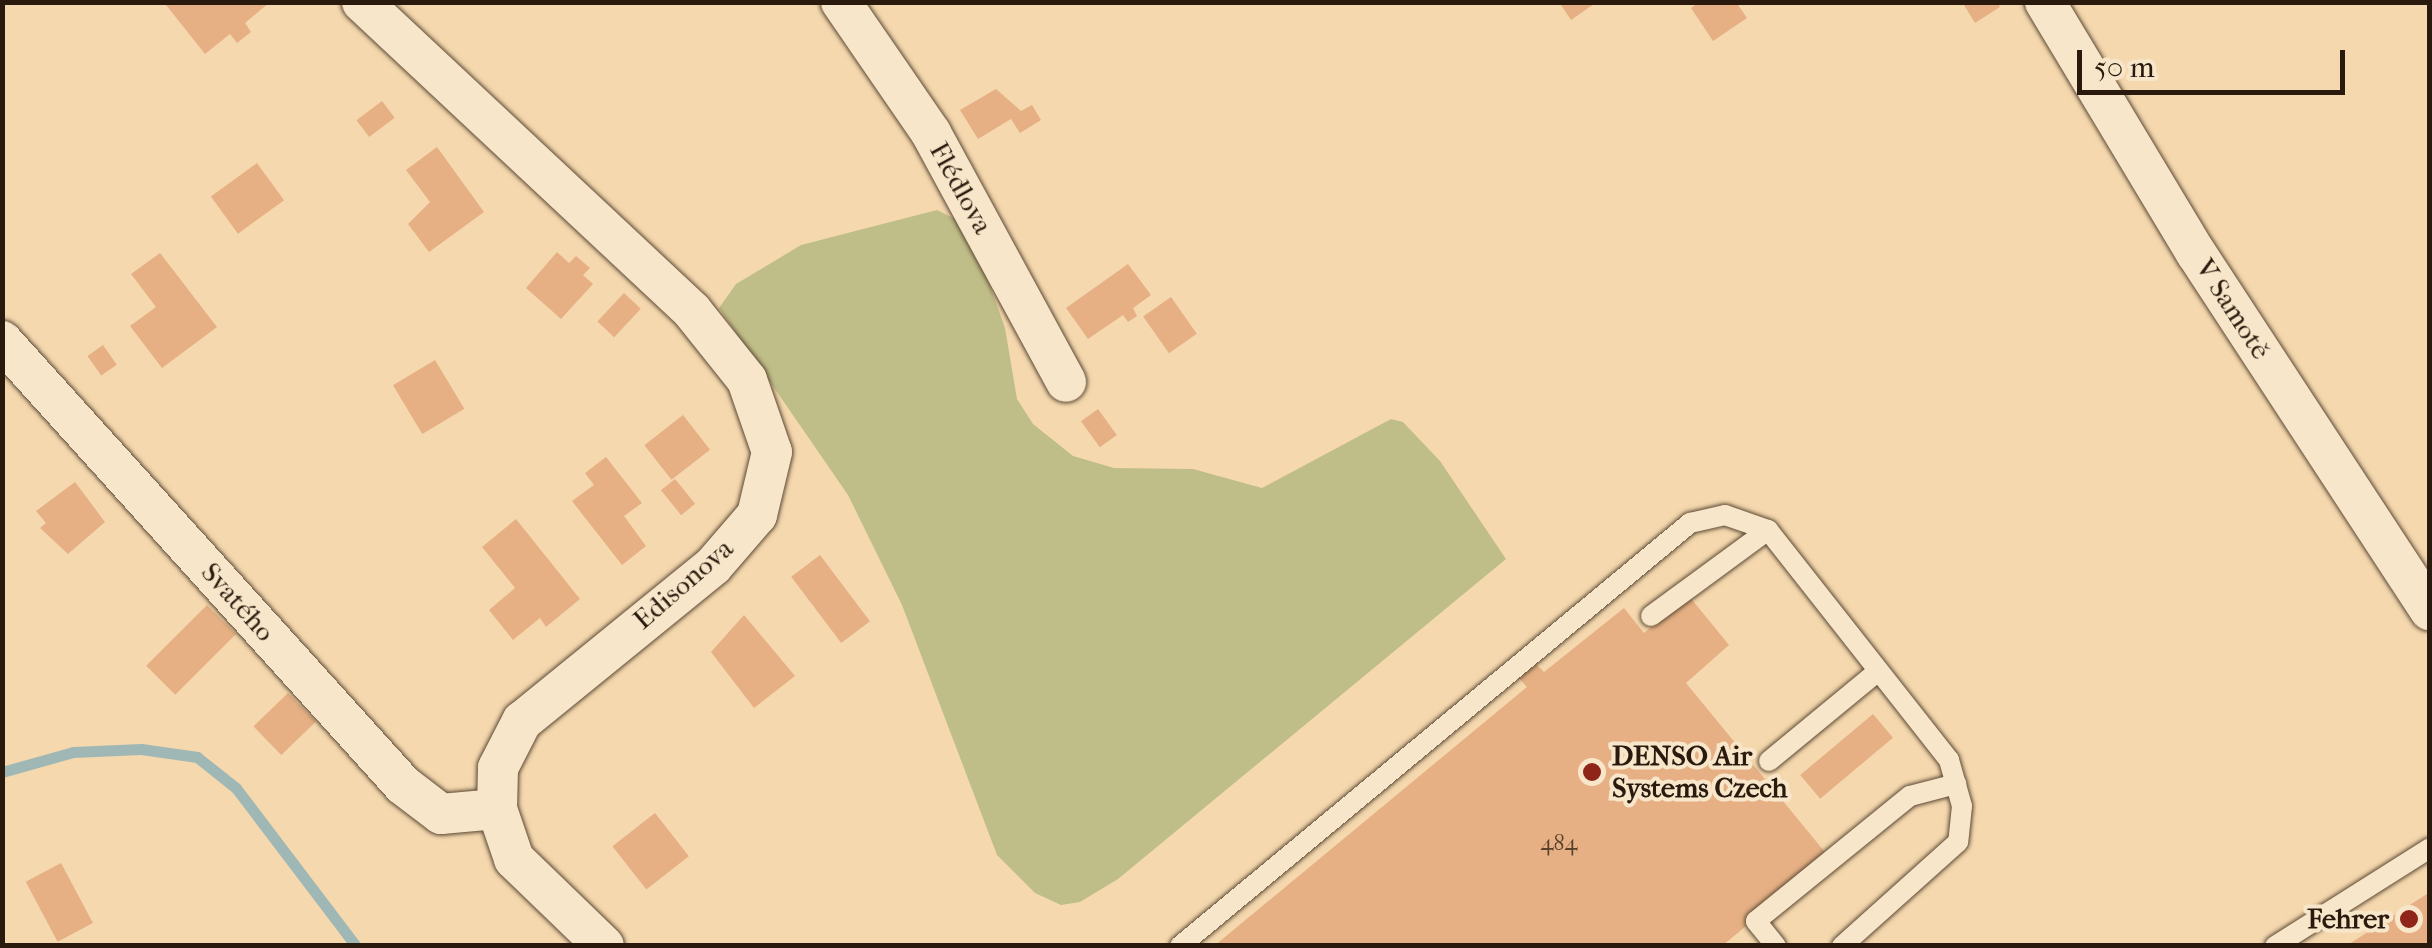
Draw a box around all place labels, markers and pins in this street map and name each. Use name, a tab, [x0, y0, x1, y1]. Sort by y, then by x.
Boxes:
place label: DENSO Air Systems Czech	[1612, 739, 1787, 805]
marker: DENSO Air Systems Czech	[1581, 761, 1603, 783]
place label: Fehrer	[2307, 902, 2389, 936]
marker: Fehrer	[2398, 908, 2420, 930]

